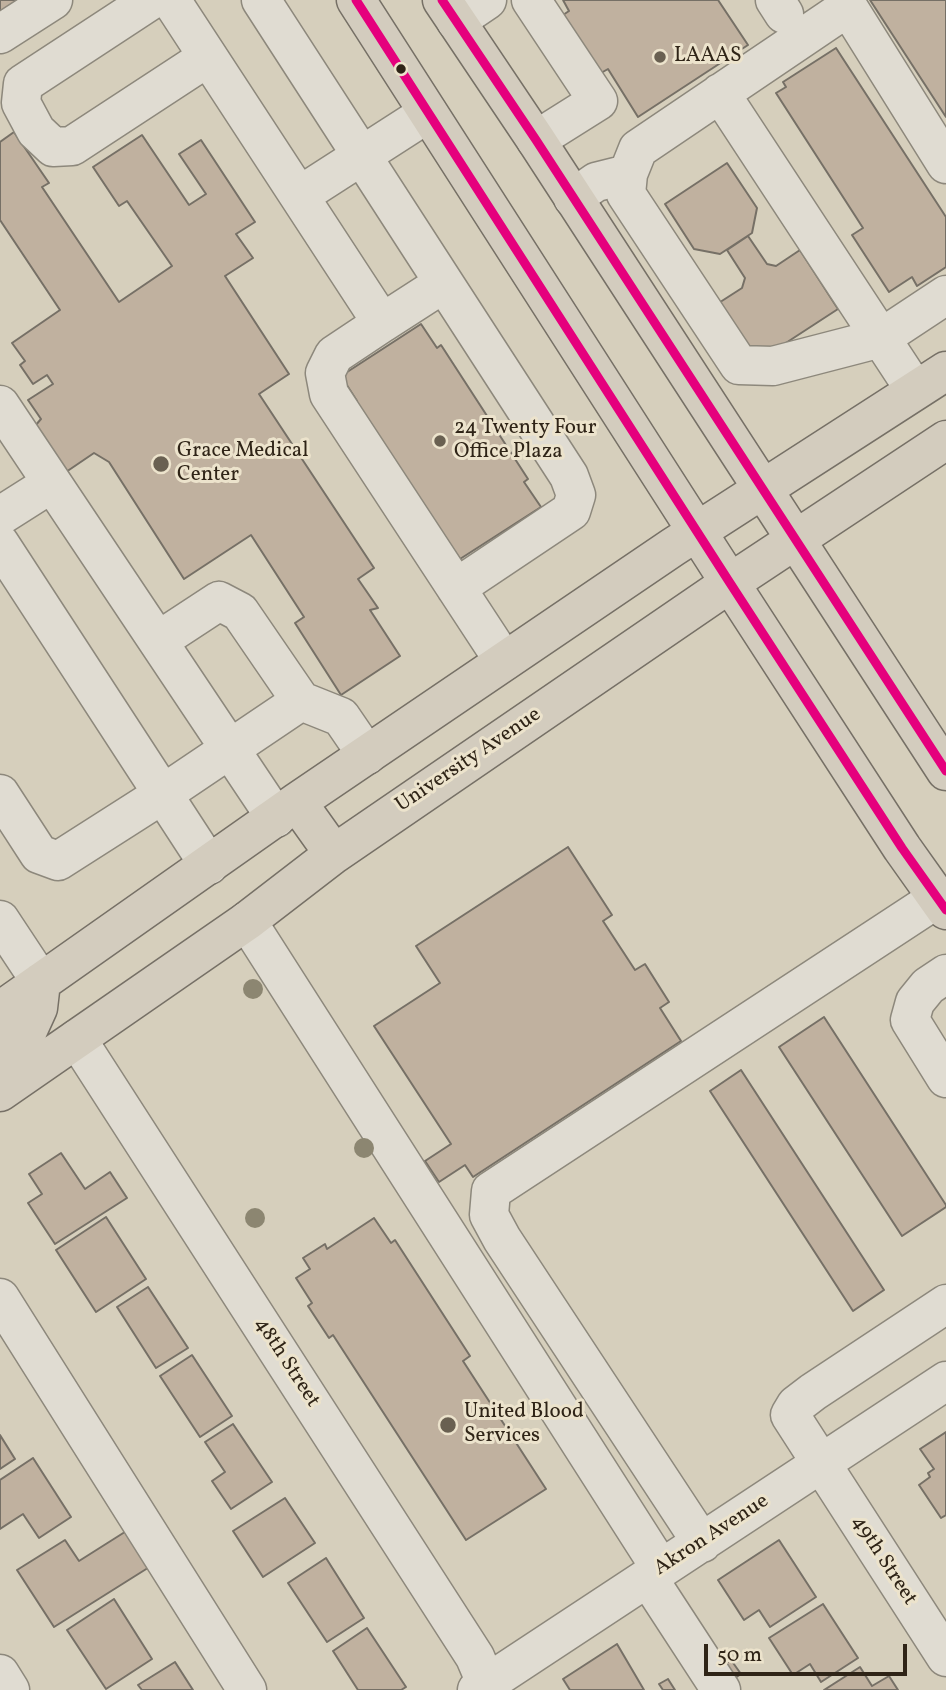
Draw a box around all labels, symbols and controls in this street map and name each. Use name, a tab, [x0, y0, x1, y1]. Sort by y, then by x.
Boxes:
place label: LAAAS	[674, 44, 742, 70]
marker: LAAAS	[652, 49, 668, 65]
unlabelled marker	[394, 62, 408, 76]
place label: 24 Twenty Four Office Plaza	[454, 416, 597, 466]
marker: 24 Twenty Four Office Plaza	[432, 433, 448, 449]
place label: Grace Medical Center	[177, 439, 309, 489]
marker: Grace Medical Center	[151, 454, 171, 474]
street label: University Avenue	[392, 703, 546, 819]
street label: 48th Street	[248, 1313, 324, 1413]
place label: United Blood Services	[464, 1400, 584, 1450]
marker: United Blood Services	[438, 1415, 458, 1435]
street label: Akron Avenue	[650, 1490, 774, 1582]
street label: 49th Street	[845, 1511, 921, 1611]
scale bar	[708, 1630, 911, 1674]
text: 50 m	[717, 1641, 762, 1670]

